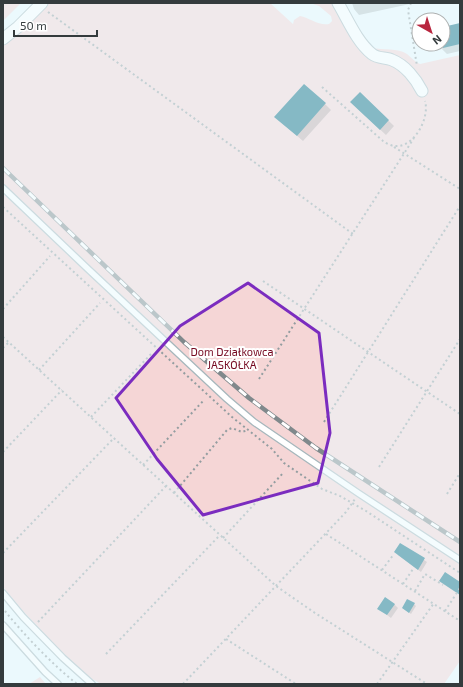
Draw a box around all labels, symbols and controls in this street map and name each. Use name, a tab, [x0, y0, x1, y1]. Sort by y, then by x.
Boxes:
scale bar	[14, 12, 97, 38]
north arrow	[411, 12, 451, 52]
text: 50 m	[20, 18, 47, 32]
text: N	[430, 33, 445, 48]
park label: Dom Działkowca JASKÓŁKA	[190, 345, 274, 371]

